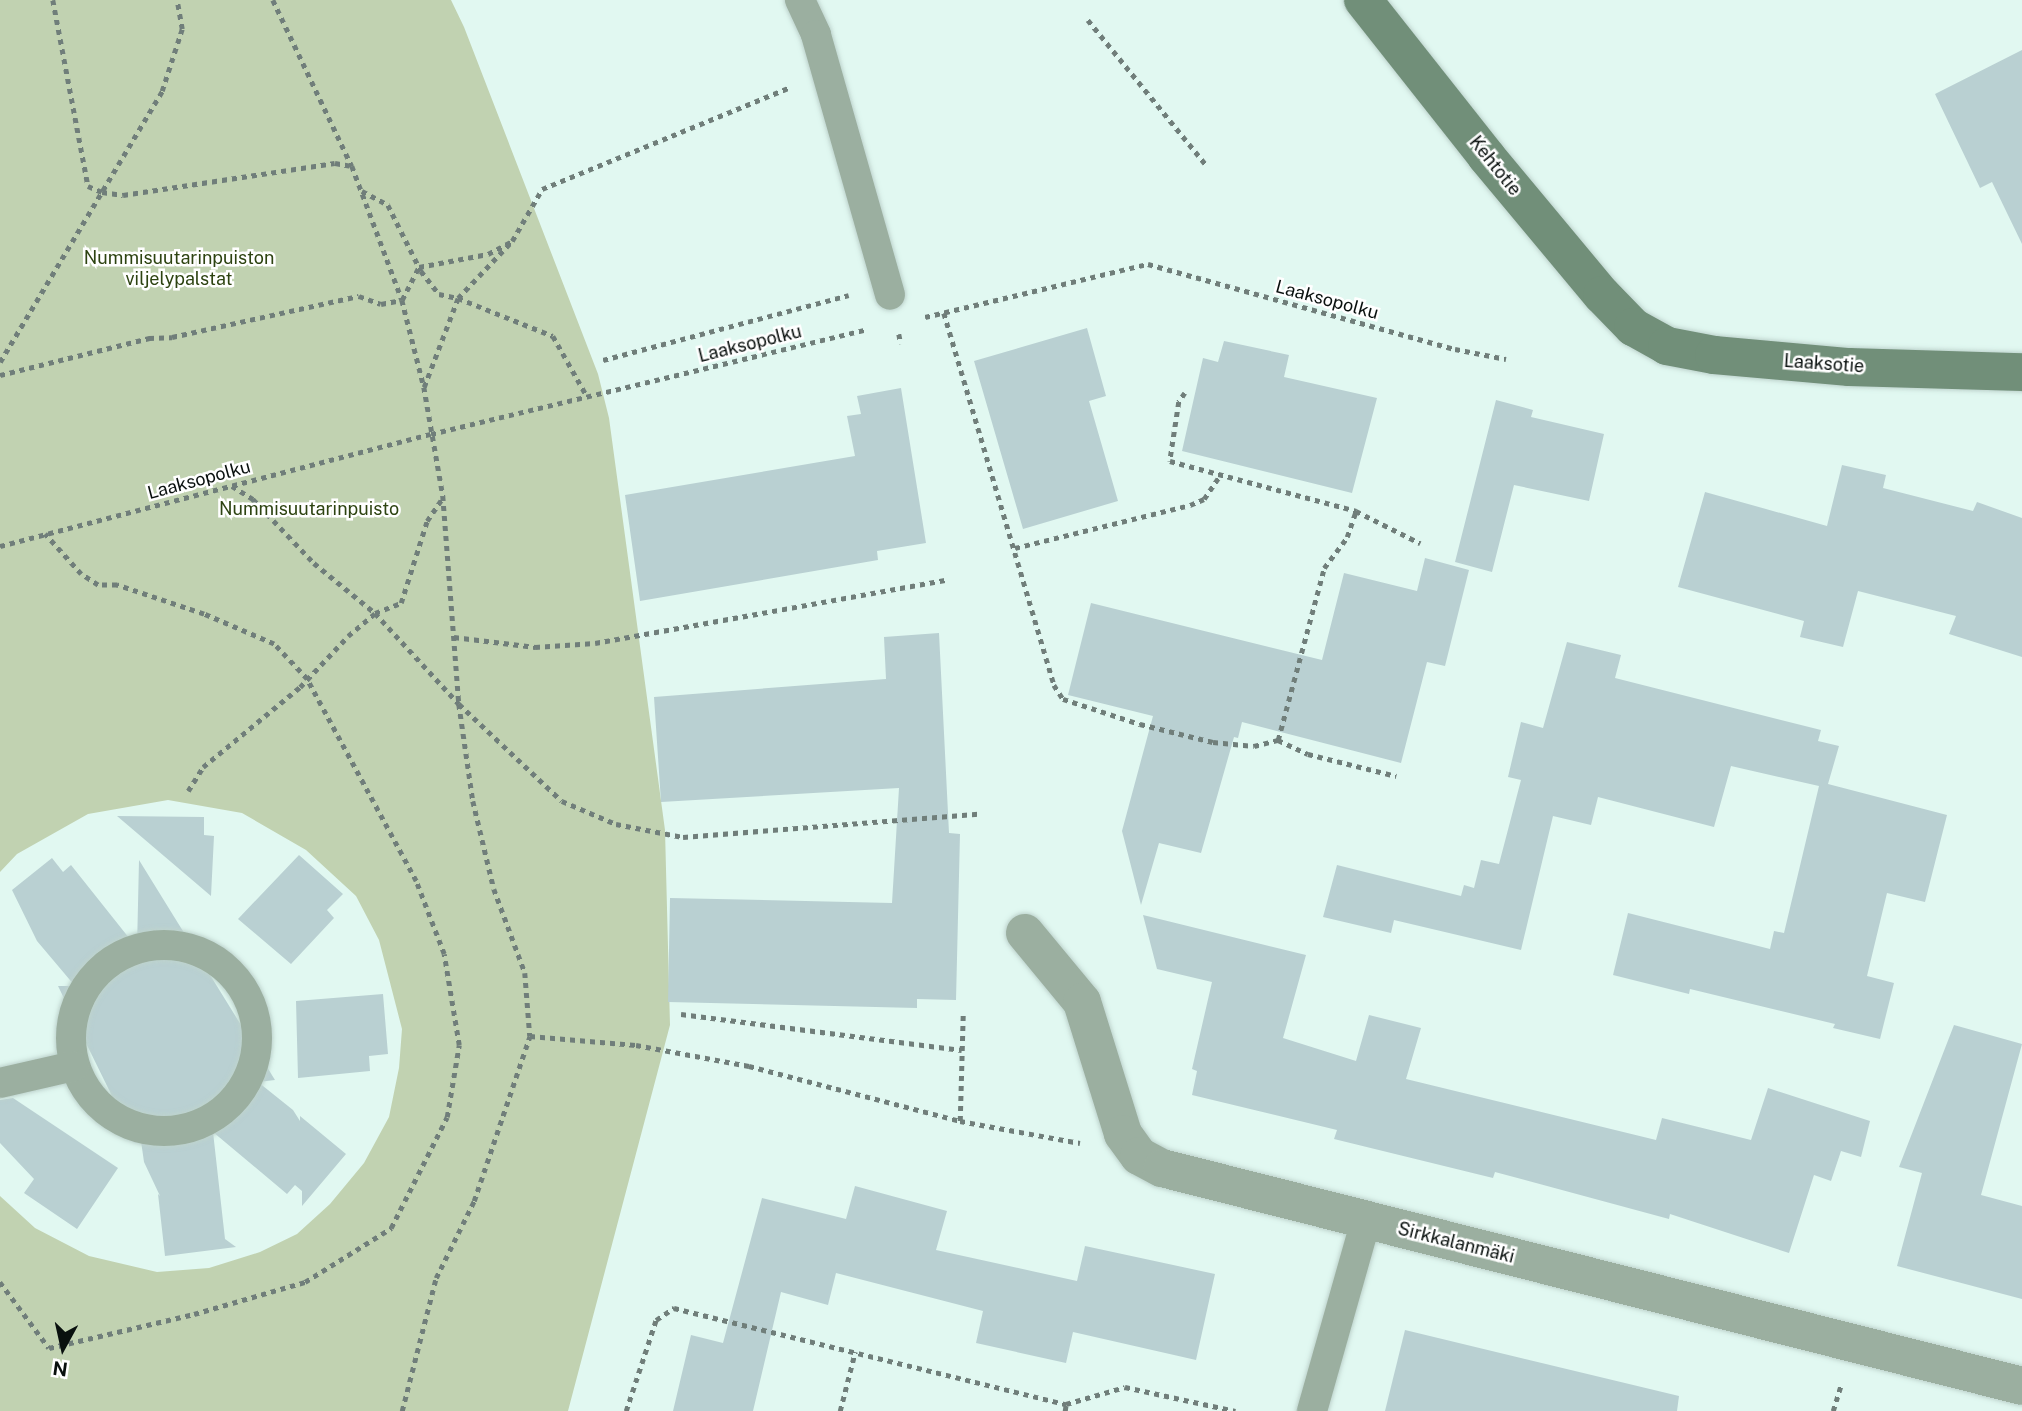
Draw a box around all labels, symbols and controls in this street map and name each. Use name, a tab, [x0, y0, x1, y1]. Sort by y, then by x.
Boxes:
street label: Kehtotie	[1465, 132, 1525, 200]
park label: Nummisuutarinpuiston viljelypalstat	[84, 248, 274, 290]
street label: Laaksopolku	[1273, 276, 1381, 324]
street label: Laaksopolku	[696, 321, 804, 367]
street label: Laaksotie	[1783, 350, 1865, 378]
street label: Laaksopolku	[145, 456, 253, 504]
park label: Nummisuutarinpuisto	[219, 498, 399, 520]
street label: Sirkkalanmäki	[1395, 1218, 1517, 1268]
north arrow	[28, 1313, 98, 1383]
text: N	[51, 1357, 69, 1381]

